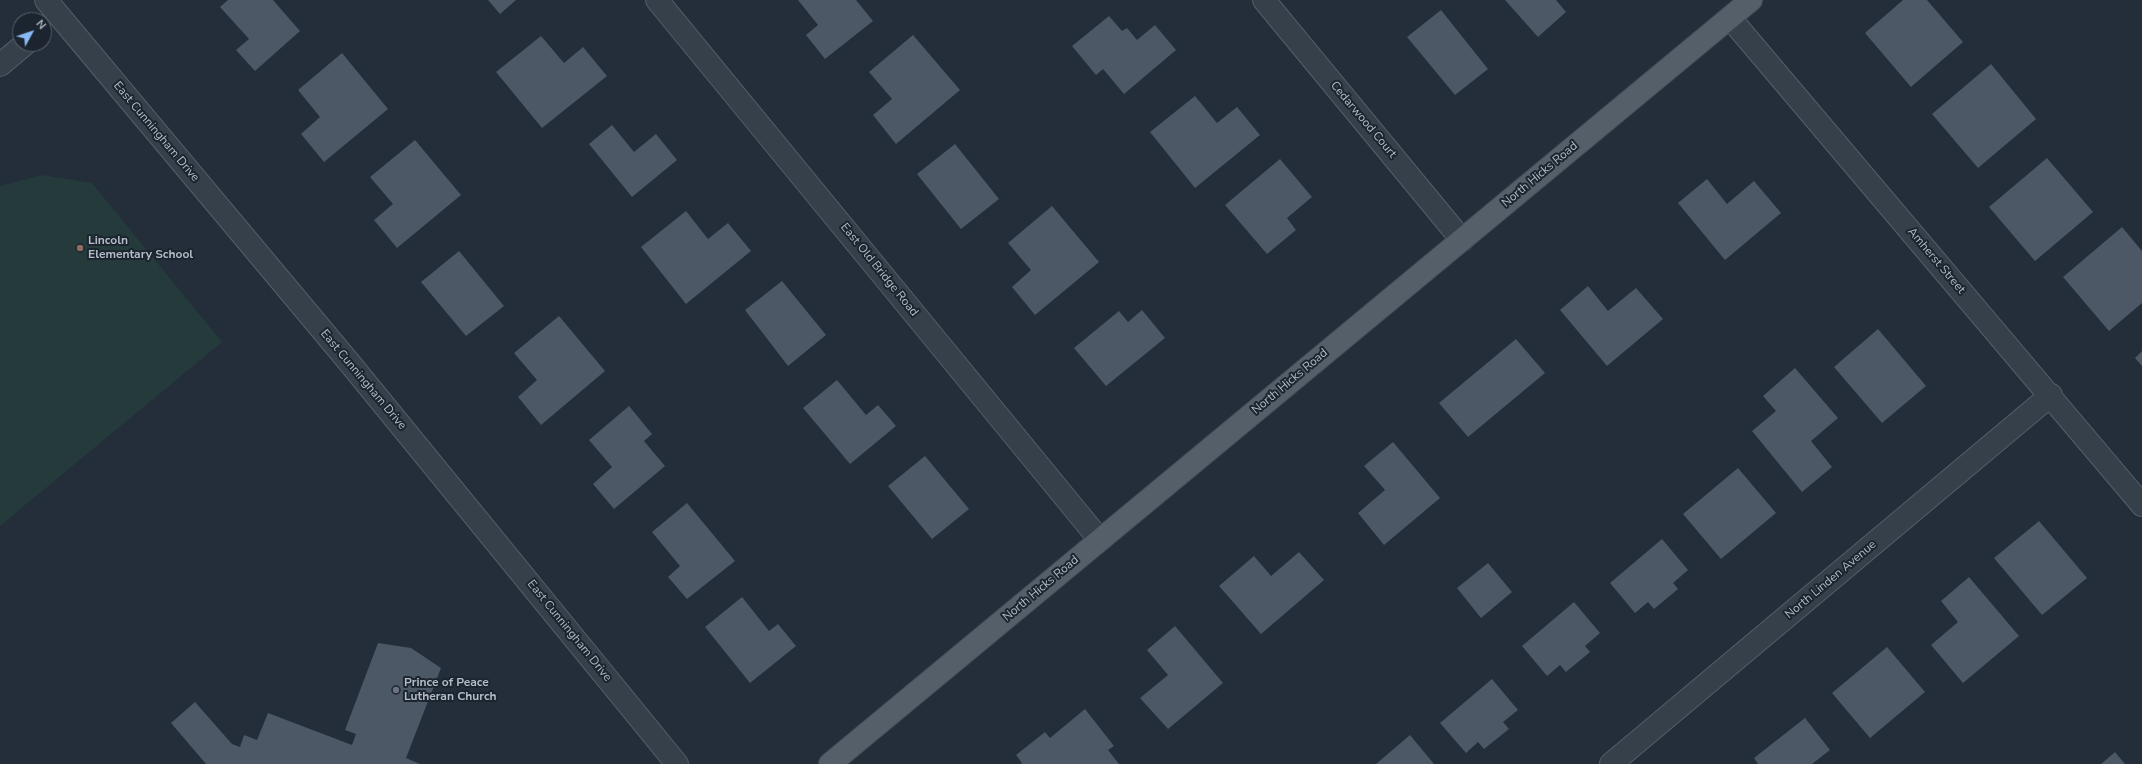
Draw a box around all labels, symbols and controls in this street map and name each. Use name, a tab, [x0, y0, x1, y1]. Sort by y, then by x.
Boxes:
north arrow	[12, 12, 52, 52]
text: N	[32, 17, 49, 33]
street label: East Cunningham Drive	[110, 79, 202, 185]
street label: Cedarwood Court	[1327, 79, 1399, 161]
street label: North Hicks Road	[1499, 139, 1581, 211]
street label: East Old Bridge Road	[837, 221, 921, 319]
street label: Amherst Street	[1904, 225, 1968, 297]
place label: Lincoln Elementary School	[88, 234, 193, 262]
marker: Lincoln Elementary School	[75, 243, 85, 253]
street label: East Cunningham Drive	[317, 327, 409, 433]
street label: North Hicks Road	[1249, 346, 1331, 418]
street label: North Linden Avenue	[1783, 538, 1879, 622]
street label: North Hicks Road	[1000, 553, 1082, 625]
street label: East Cunningham Drive	[524, 577, 614, 685]
place label: Prince of Peace Lutheran Church	[404, 676, 497, 704]
marker: Prince of Peace Lutheran Church	[391, 685, 401, 695]

